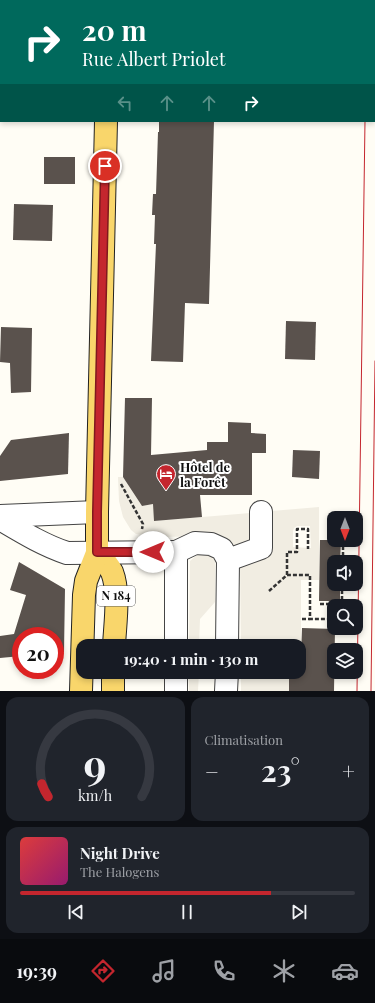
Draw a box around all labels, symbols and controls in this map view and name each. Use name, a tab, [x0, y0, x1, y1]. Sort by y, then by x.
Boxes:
text: 20 m	[82, 11, 147, 48]
icon: right	[16, 16, 68, 68]
text: Rue Albert Priolet	[82, 47, 225, 71]
icon: left	[114, 92, 136, 114]
icon: ahead	[156, 92, 178, 114]
icon: ahead	[198, 92, 220, 114]
icon: right	[240, 92, 262, 114]
pin	[88, 149, 122, 183]
icon: arrive	[94, 155, 116, 177]
place label: Hôtel de la Forêt	[180, 458, 230, 490]
hotel icon: Hôtel de la Forêt	[155, 463, 177, 491]
north arrow	[327, 511, 363, 547]
map controls	[327, 511, 363, 679]
position arrow	[132, 531, 174, 573]
button: sound	[327, 555, 363, 591]
road number: N 184	[97, 586, 135, 606]
button: search	[327, 599, 363, 635]
speed limit sign: 20	[12, 627, 64, 679]
button: layers	[327, 643, 363, 679]
text: 19:40 · 1 min · 130 m	[124, 649, 258, 669]
text: Climatisation	[205, 731, 283, 748]
text: 9	[84, 735, 107, 790]
text: 23°	[261, 750, 300, 790]
text: −	[205, 756, 219, 786]
text: +	[342, 756, 355, 786]
text: km/h	[78, 786, 113, 805]
text: Night Drive	[80, 843, 160, 863]
text: The Halogens	[80, 863, 159, 880]
icon: previous	[65, 901, 87, 923]
icon: pause	[176, 901, 198, 923]
icon: next	[288, 901, 310, 923]
icon: directions	[89, 957, 117, 985]
icon: music	[150, 957, 178, 985]
icon: phone	[210, 957, 238, 985]
icon: climate	[270, 957, 298, 985]
icon: car	[331, 957, 359, 985]
text: 19:39	[16, 959, 57, 983]

